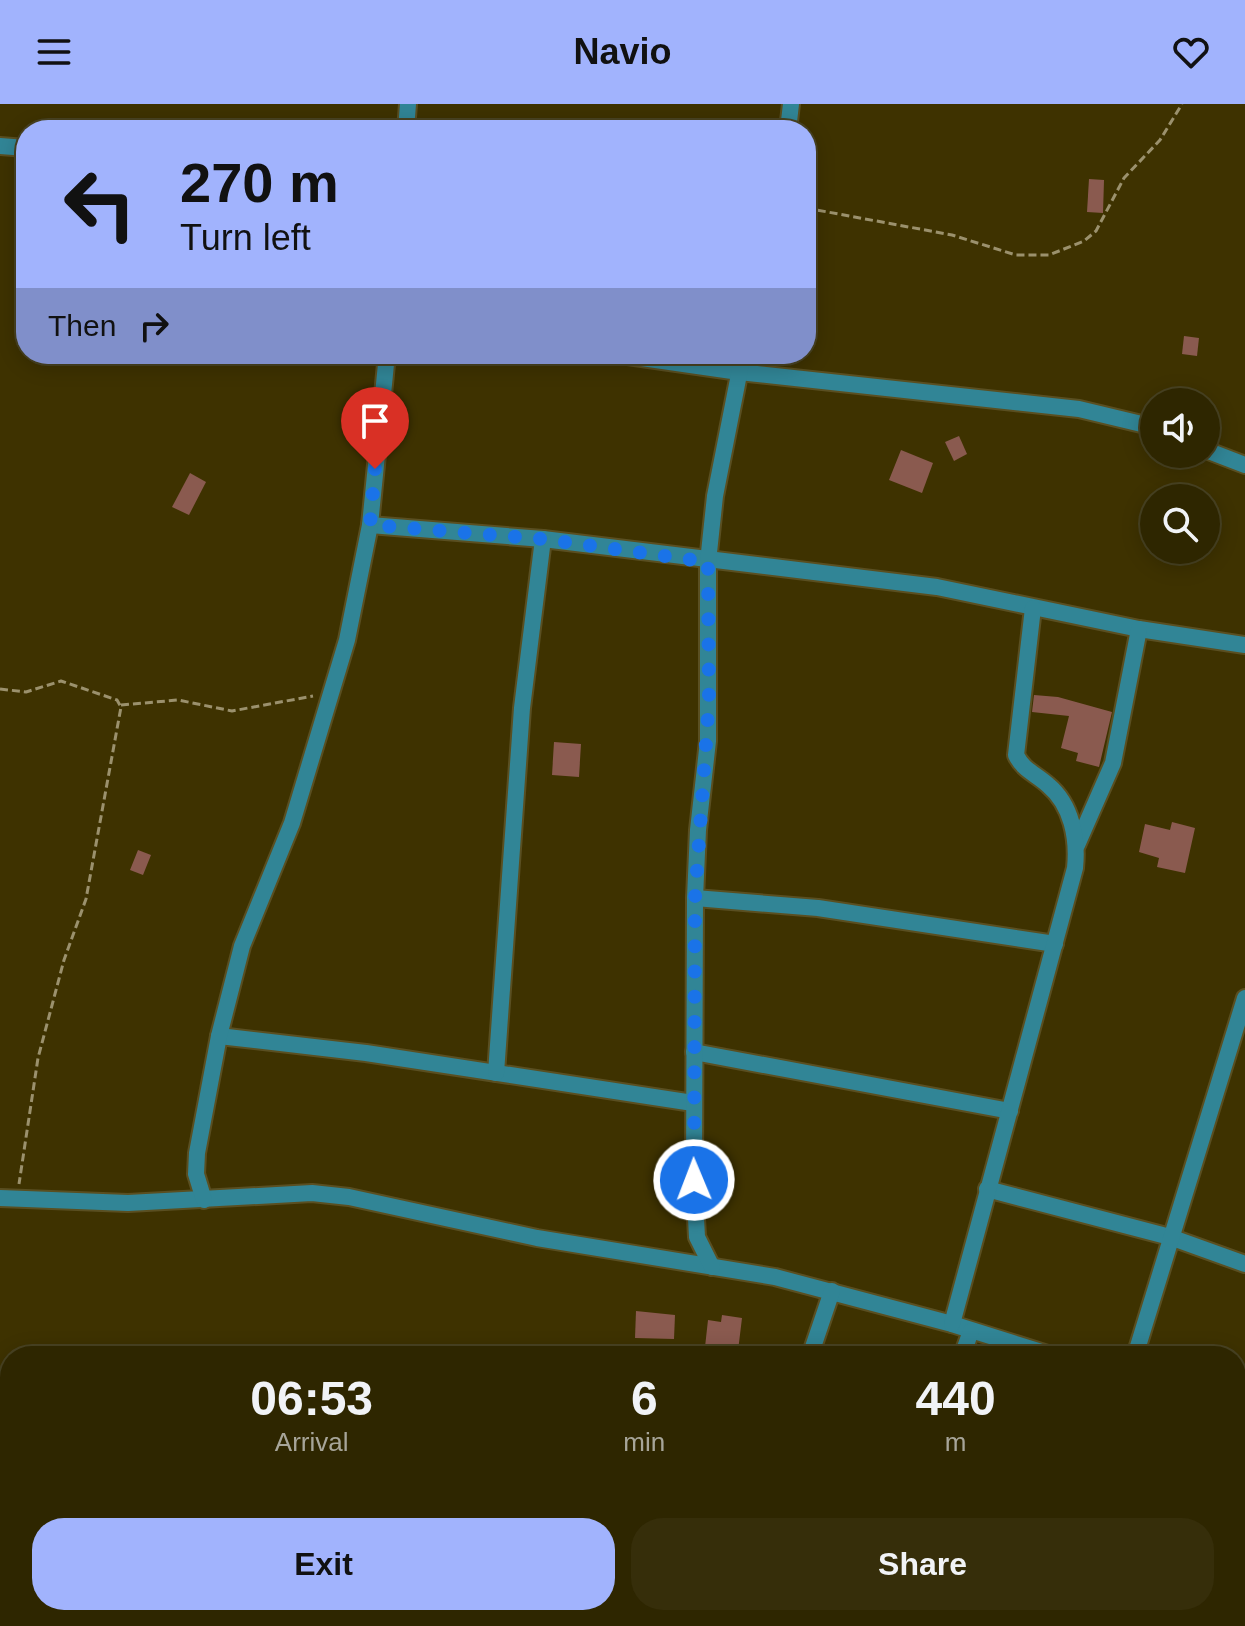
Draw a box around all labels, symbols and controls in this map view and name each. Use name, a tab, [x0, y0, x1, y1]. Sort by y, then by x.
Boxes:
icon: menu	[32, 30, 76, 74]
icon: heart	[1169, 30, 1213, 74]
text: Navio	[573, 31, 672, 72]
text: 270 m	[180, 151, 339, 214]
icon: left	[48, 152, 152, 256]
text: Turn left	[180, 217, 311, 258]
icon: right	[132, 304, 176, 348]
text: Then	[48, 309, 116, 342]
pin	[341, 387, 409, 469]
map controls	[1140, 388, 1220, 564]
button: sound	[1140, 388, 1220, 468]
icon: arrive	[353, 399, 397, 443]
button: search	[1140, 484, 1220, 564]
position arrow	[652, 1138, 736, 1222]
text: 06:53	[250, 1372, 373, 1425]
text: 6	[631, 1372, 658, 1425]
text: 440	[916, 1372, 996, 1425]
text: Arrival	[275, 1427, 349, 1457]
text: min	[623, 1427, 665, 1457]
text: m	[945, 1427, 966, 1457]
button: Exit	[32, 1518, 615, 1610]
button: Share	[631, 1518, 1214, 1610]

